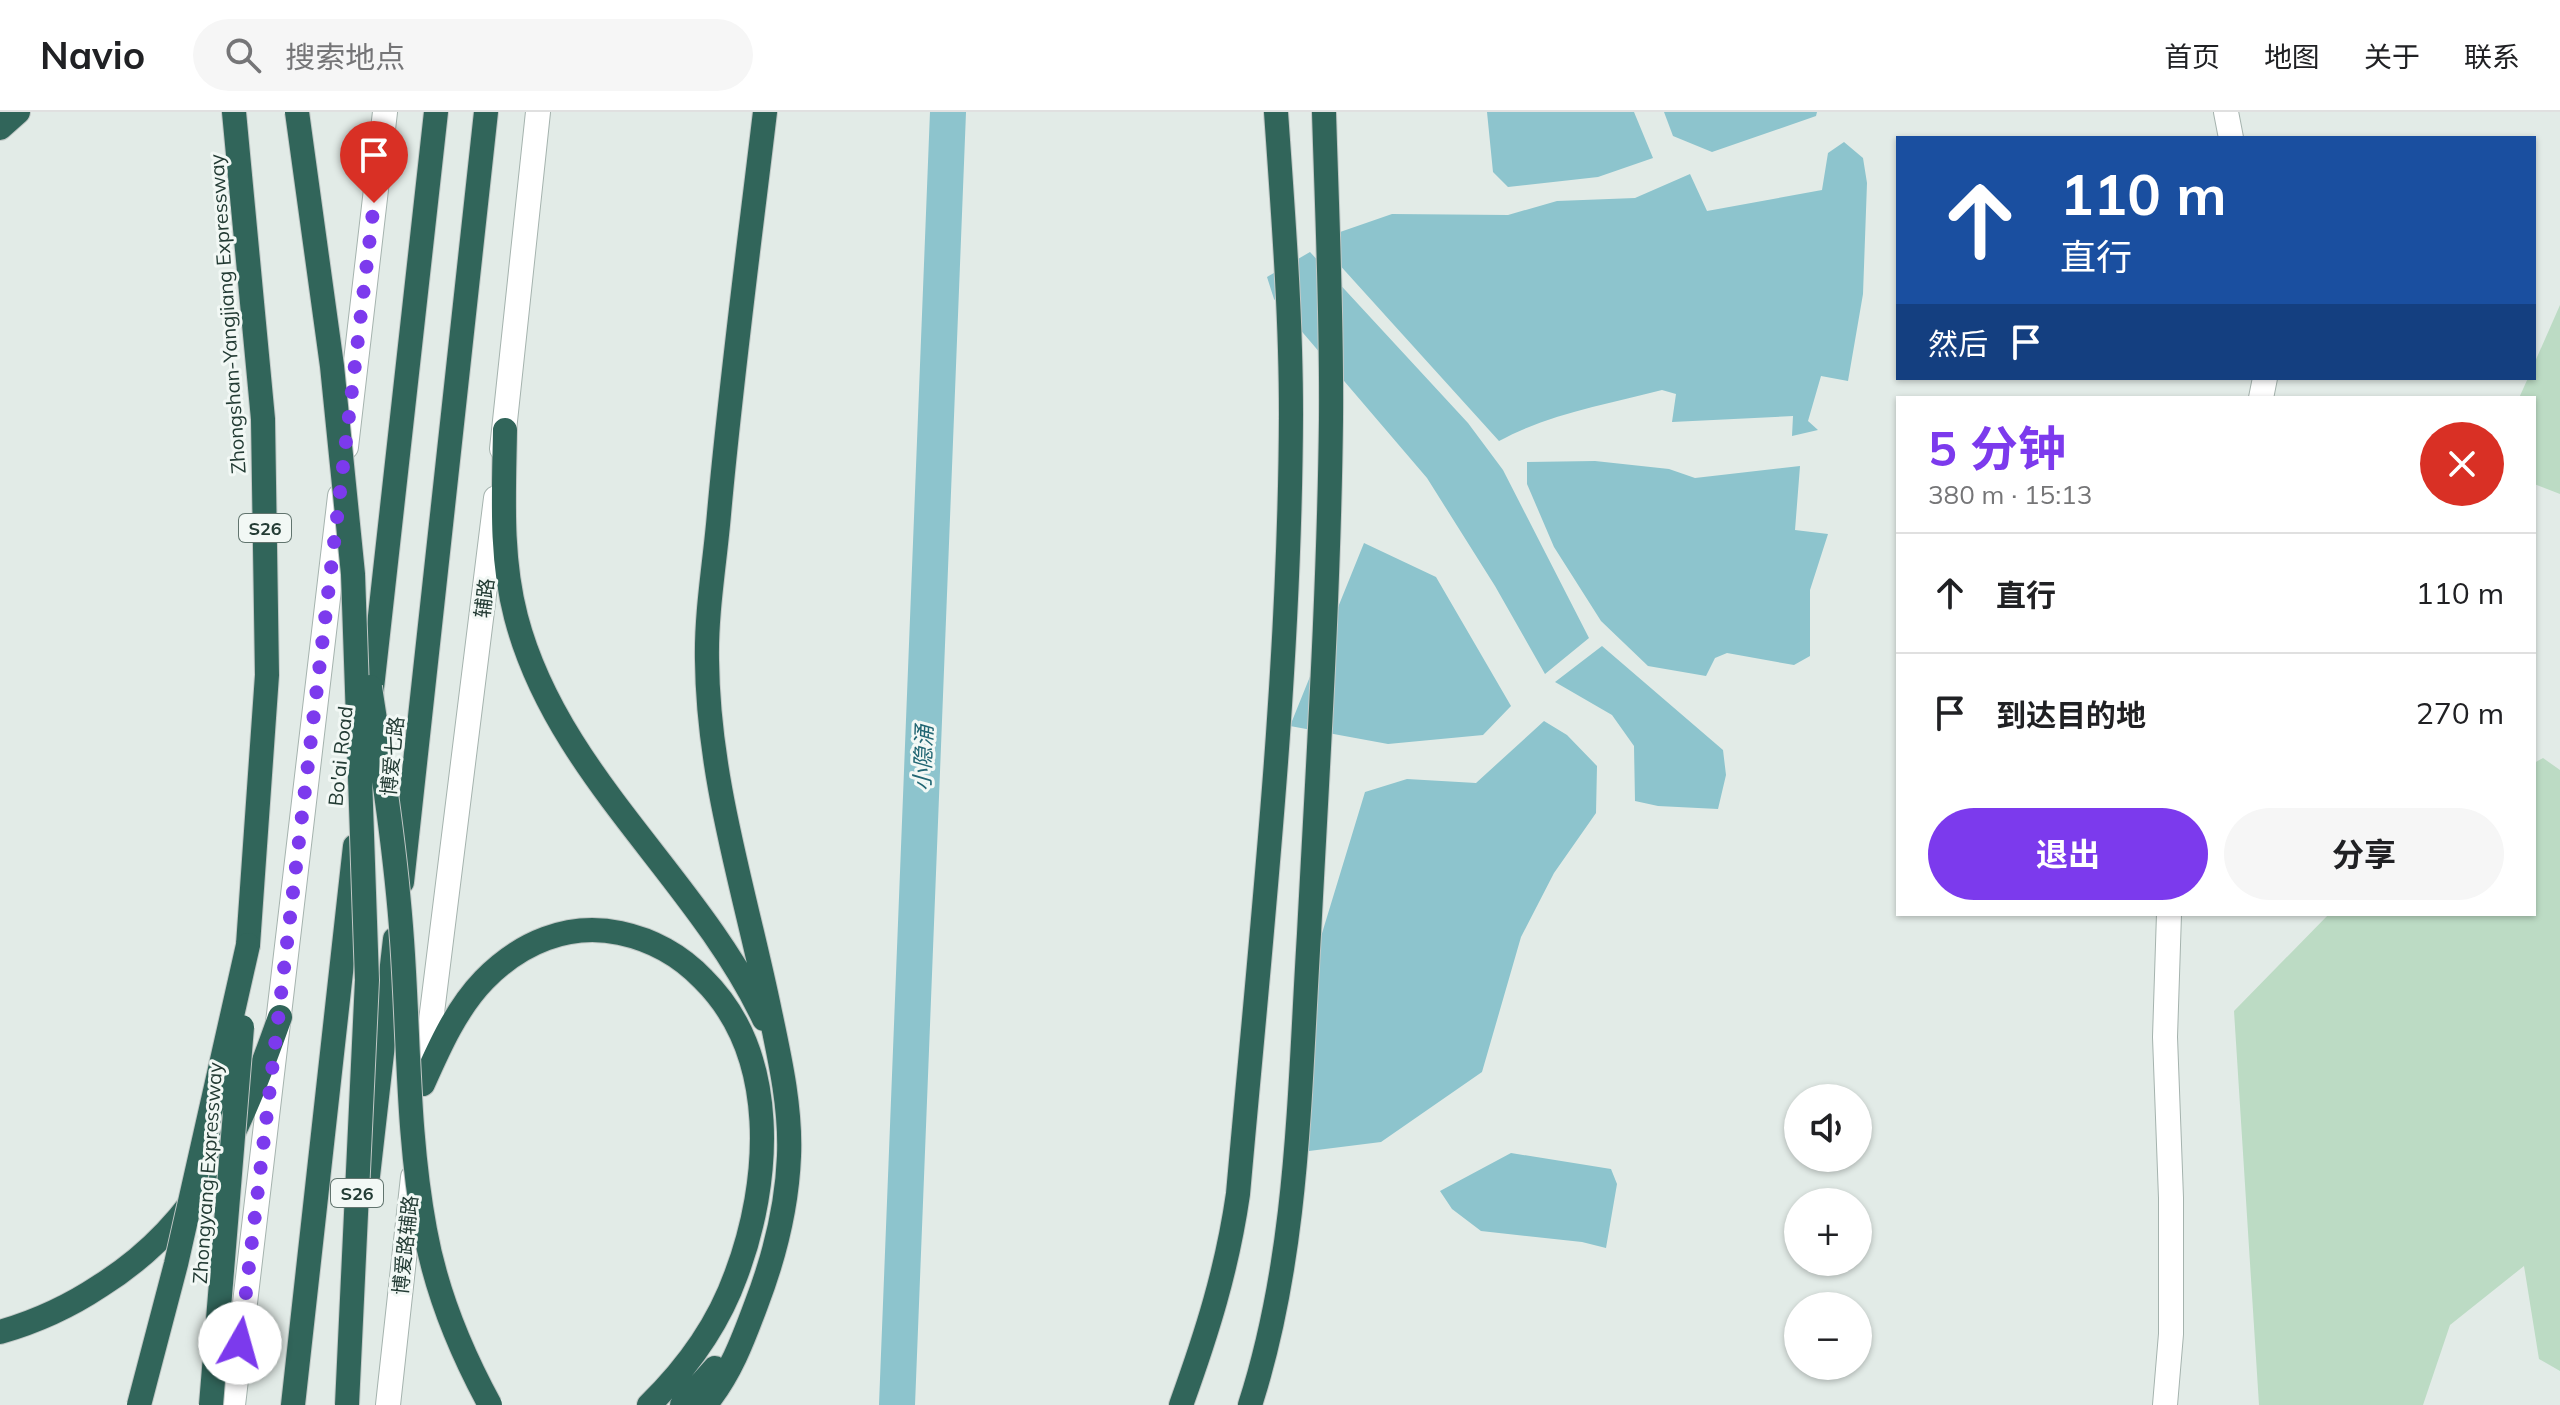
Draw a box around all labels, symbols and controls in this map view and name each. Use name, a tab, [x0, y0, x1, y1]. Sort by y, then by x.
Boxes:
search box	[193, 19, 753, 91]
text: Navio	[40, 31, 145, 79]
icon: search	[221, 33, 265, 77]
text: 搜索地点	[285, 38, 405, 76]
text: 首页	[2164, 39, 2220, 74]
text: 地图	[2264, 39, 2320, 74]
text: 关于	[2364, 39, 2420, 74]
text: 联系	[2464, 39, 2520, 74]
pin	[340, 121, 408, 203]
icon: arrive	[352, 133, 396, 177]
street label: Zhongshan-Yangjiang Expressway	[203, 153, 251, 475]
text: 110 m	[2060, 159, 2227, 229]
icon: ahead	[1928, 168, 2032, 272]
text: 直行	[2060, 234, 2132, 279]
icon: arrive	[2004, 320, 2048, 364]
text: 然后	[1928, 325, 1988, 363]
text: 5 分钟	[1928, 418, 2066, 478]
button: close	[2420, 422, 2504, 506]
text: 380 m · 15:13	[1928, 478, 2092, 511]
road number: S26	[239, 514, 291, 542]
icon: ahead	[1928, 571, 1972, 615]
text: 110 m	[2416, 574, 2504, 612]
text: 直行	[1996, 576, 2056, 614]
street label: 辅路	[469, 577, 499, 619]
icon: arrive	[1928, 691, 1972, 735]
text: 270 m	[2416, 694, 2504, 732]
text: 到达目的地	[1996, 696, 2146, 734]
street label: Bo'ai Road	[322, 705, 358, 807]
street label: 博爱七路	[375, 715, 409, 797]
water label: 小隐涌	[908, 722, 938, 791]
button: 退出	[1928, 808, 2208, 900]
button: 分享	[2224, 808, 2504, 900]
street label: Zhongyang Expressway	[187, 1061, 227, 1285]
map controls	[1784, 1084, 1872, 1380]
button: sound	[1784, 1084, 1872, 1172]
road number: S26	[331, 1179, 383, 1207]
button: +	[1784, 1188, 1872, 1276]
street label: 博爱路辅路	[387, 1194, 423, 1296]
button: −	[1784, 1292, 1872, 1380]
position arrow	[198, 1301, 282, 1385]

